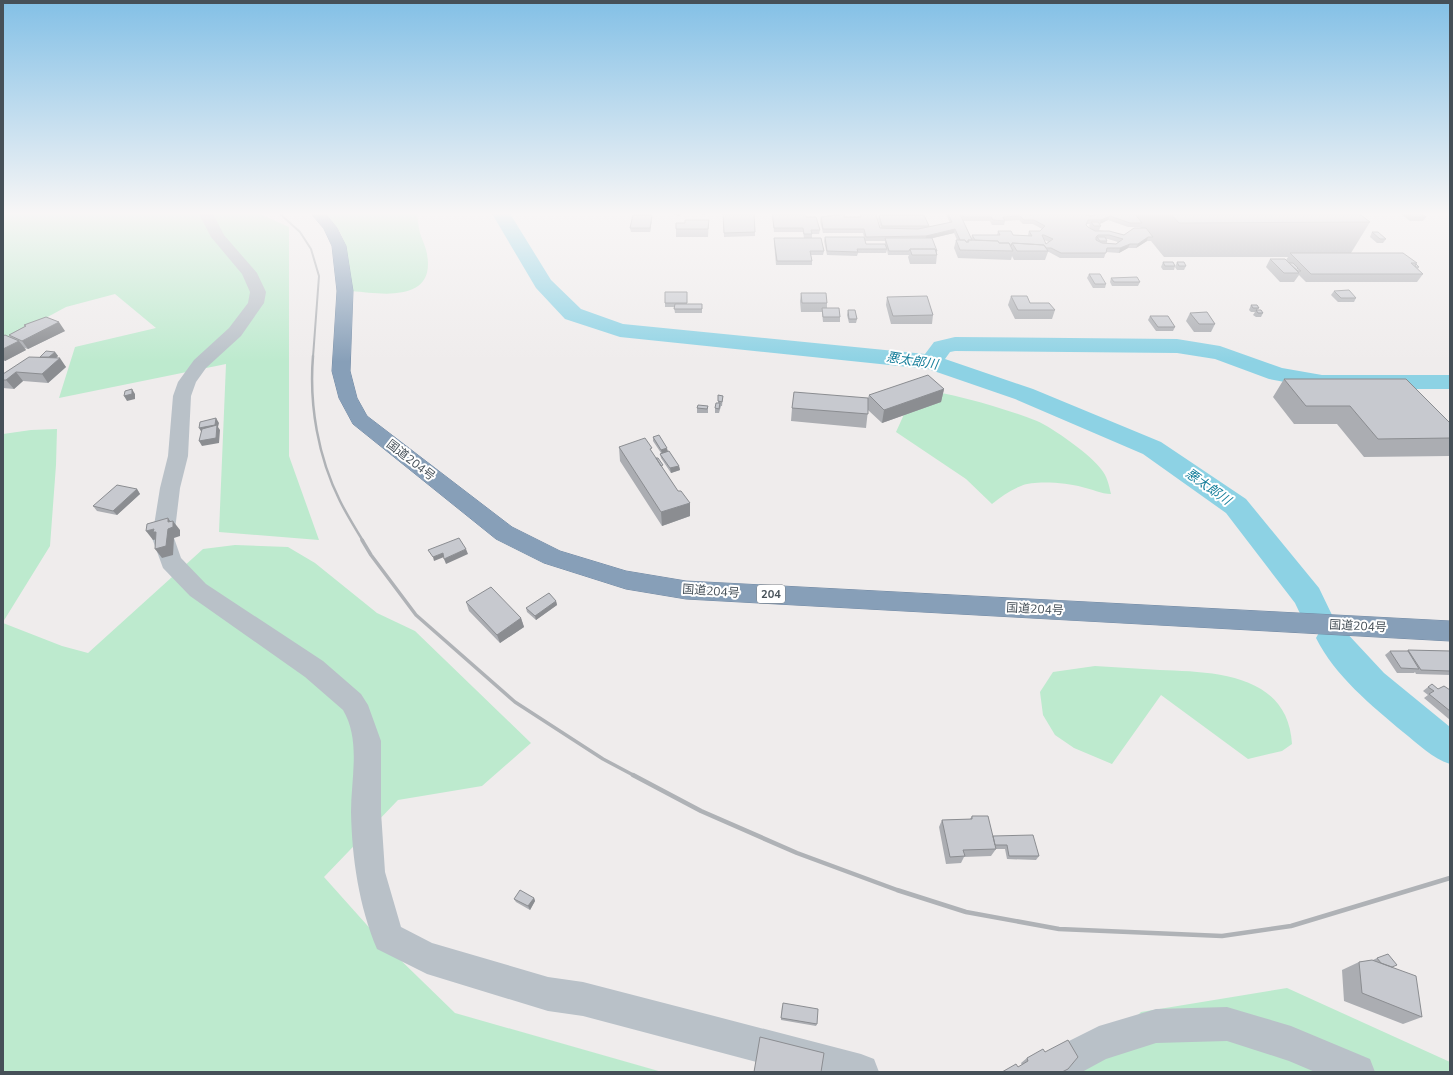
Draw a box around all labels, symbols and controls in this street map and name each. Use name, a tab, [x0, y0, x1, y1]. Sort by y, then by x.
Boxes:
water label: 悪太郎川	[885, 348, 941, 374]
street label: 国道204号	[383, 436, 439, 484]
water label: 悪太郎川	[1182, 465, 1236, 510]
street label: 国道204号	[682, 581, 740, 601]
road number: 204	[757, 585, 785, 603]
street label: 国道204号	[1006, 600, 1064, 618]
street label: 国道204号	[1329, 617, 1387, 635]

